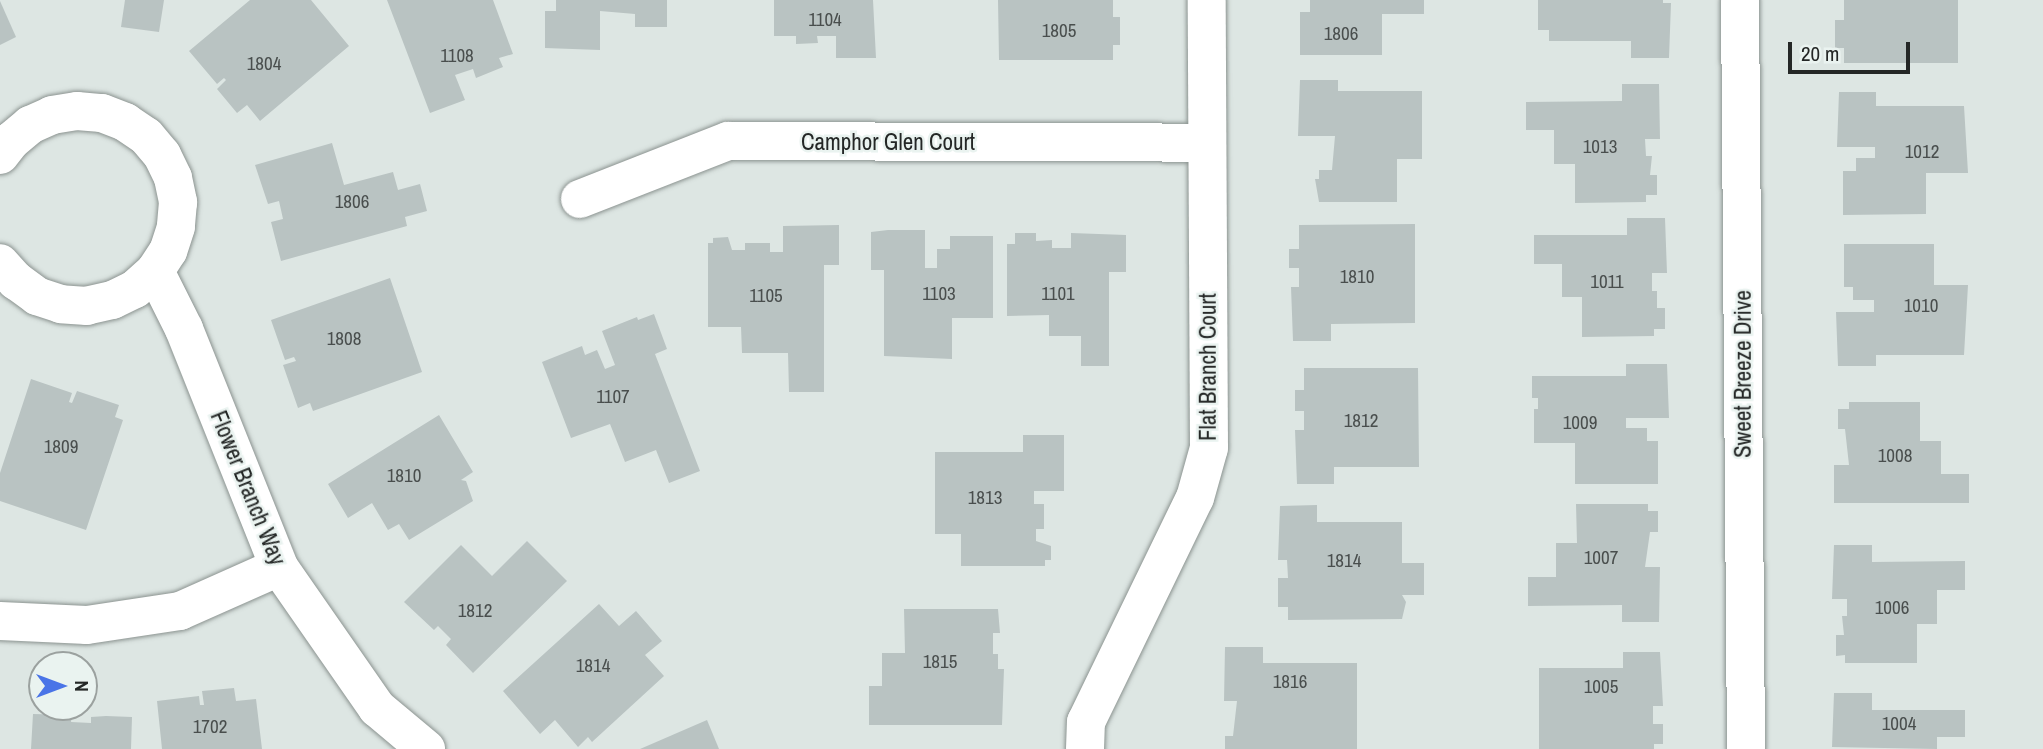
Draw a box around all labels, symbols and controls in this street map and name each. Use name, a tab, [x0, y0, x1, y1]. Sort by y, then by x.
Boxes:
house number: 1104	[808, 9, 842, 31]
house number: 1805	[1042, 20, 1076, 42]
house number: 1806	[1324, 23, 1358, 45]
scale bar	[1791, 28, 1913, 72]
text: 20 m	[1801, 39, 1839, 68]
house number: 1108	[440, 45, 474, 67]
house number: 1804	[247, 53, 281, 75]
street label: Camphor Glen Court	[801, 128, 975, 156]
house number: 1013	[1583, 136, 1617, 158]
house number: 1012	[1905, 141, 1939, 163]
house number: 1806	[335, 191, 369, 213]
house number: 1810	[1340, 266, 1374, 288]
house number: 1011	[1590, 271, 1624, 293]
house number: 1103	[922, 283, 956, 305]
house number: 1101	[1041, 283, 1075, 305]
house number: 1105	[749, 285, 783, 307]
street label: Sweet Breeze Drive	[1729, 290, 1757, 458]
street label: Flat Branch Court	[1194, 293, 1222, 441]
house number: 1010	[1904, 295, 1938, 317]
house number: 1808	[327, 328, 361, 350]
house number: 1107	[596, 386, 630, 408]
street label: Flower Branch Way	[205, 407, 291, 569]
house number: 1812	[1344, 410, 1378, 432]
house number: 1009	[1563, 412, 1597, 434]
house number: 1809	[44, 436, 78, 458]
house number: 1008	[1878, 445, 1912, 467]
house number: 1810	[387, 465, 421, 487]
house number: 1813	[968, 487, 1002, 509]
house number: 1007	[1584, 547, 1618, 569]
house number: 1814	[1327, 550, 1361, 572]
house number: 1006	[1875, 597, 1909, 619]
house number: 1812	[458, 600, 492, 622]
north arrow	[28, 651, 98, 721]
house number: 1815	[923, 651, 957, 673]
house number: 1814	[576, 655, 610, 677]
house number: 1816	[1273, 671, 1307, 693]
house number: 1005	[1584, 676, 1618, 698]
text: N	[69, 680, 95, 692]
house number: 1004	[1882, 713, 1916, 735]
house number: 1702	[193, 716, 227, 738]

